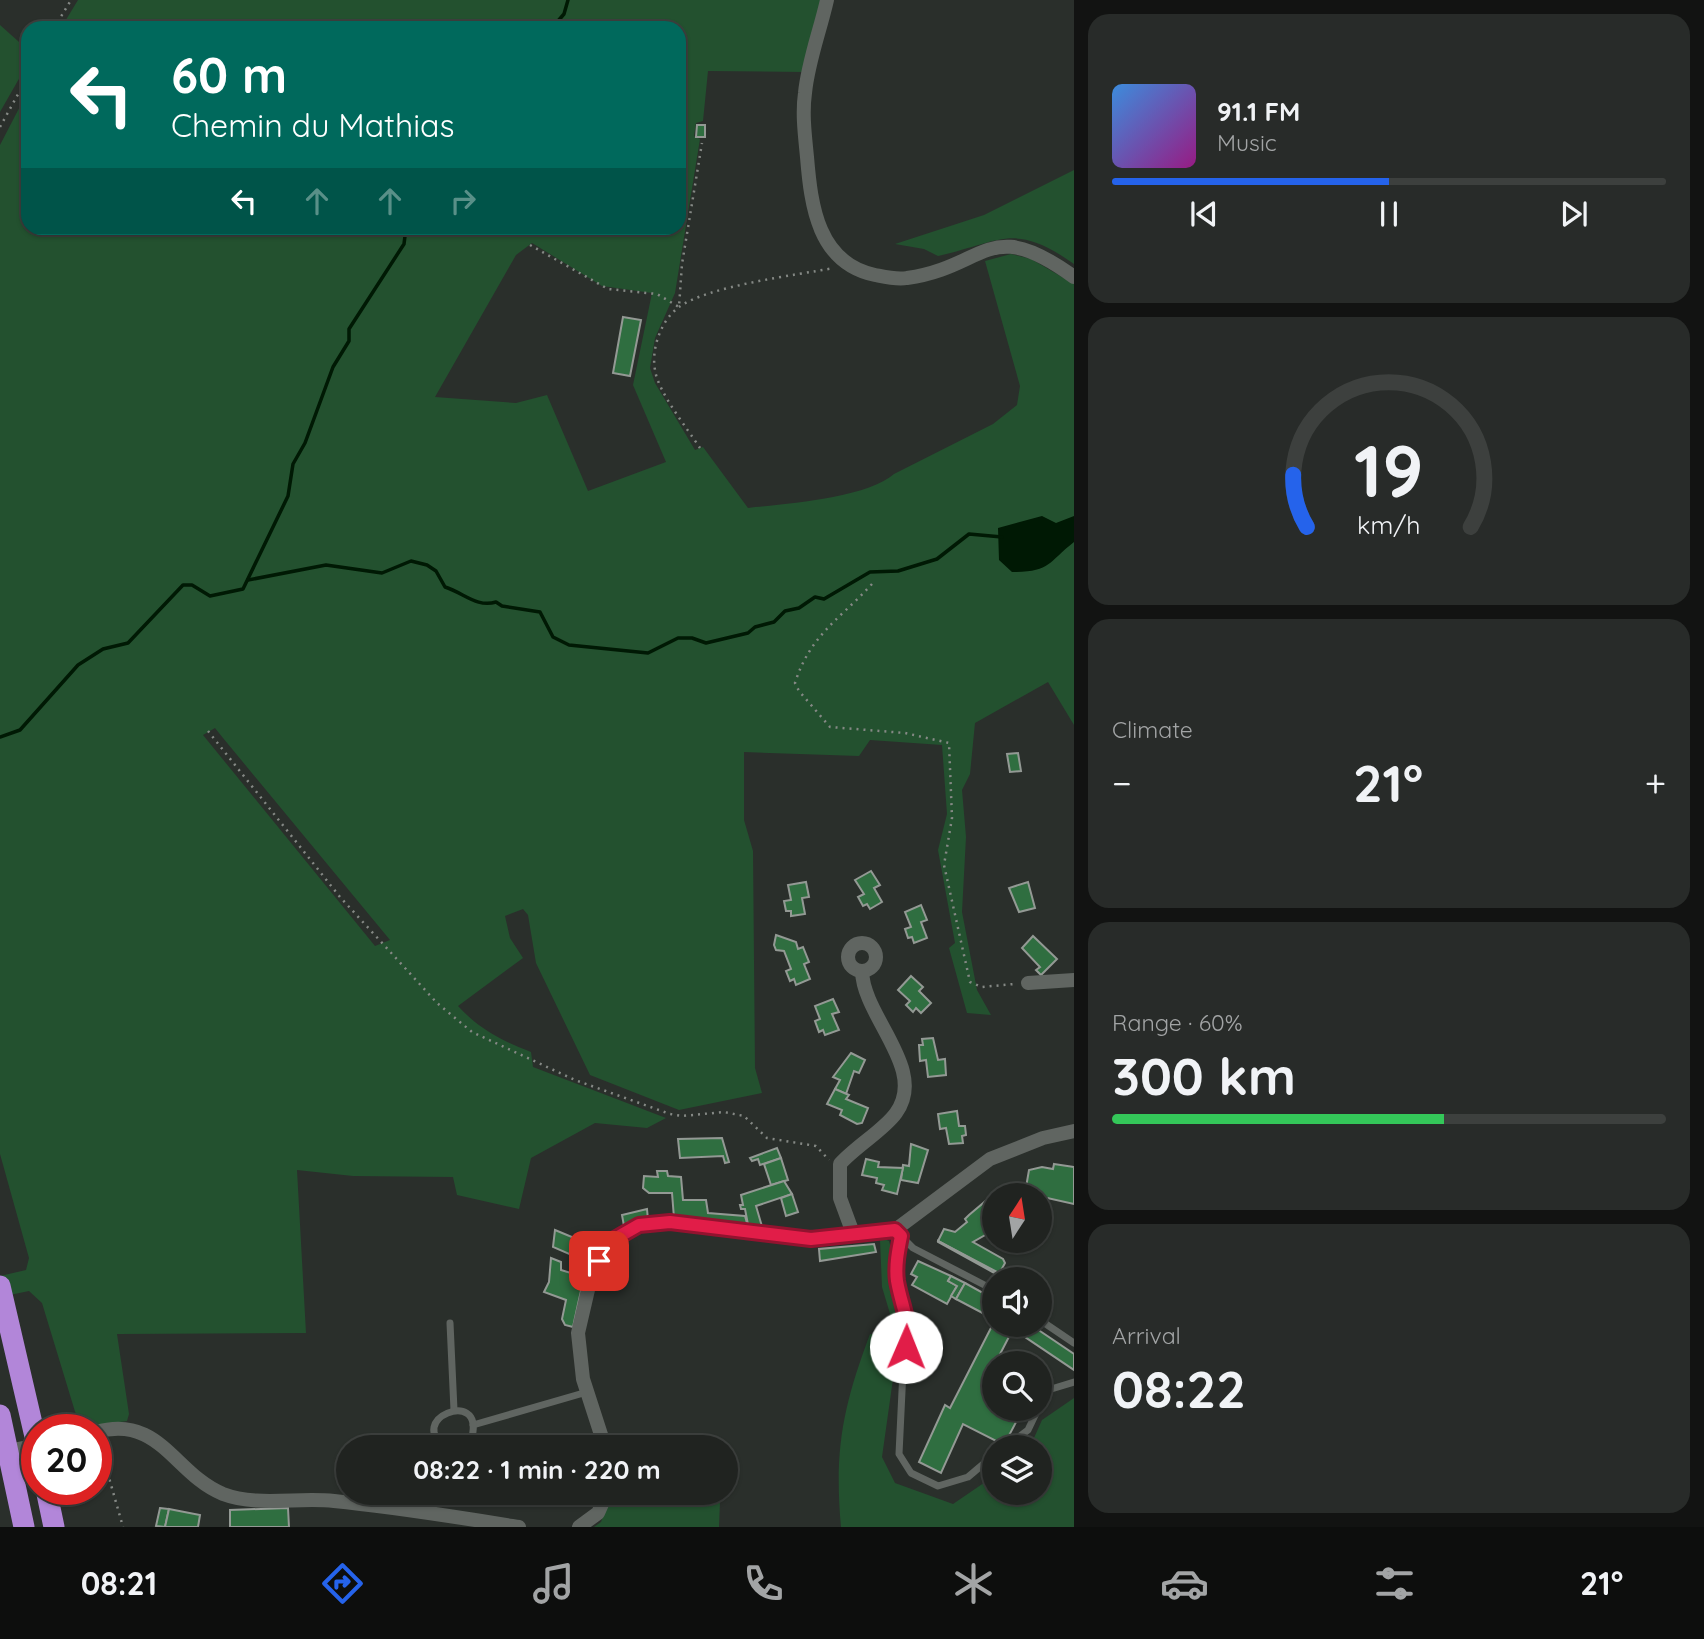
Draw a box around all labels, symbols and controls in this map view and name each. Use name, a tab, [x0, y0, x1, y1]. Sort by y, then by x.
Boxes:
text: 60 m	[171, 44, 287, 105]
icon: left	[56, 49, 147, 140]
text: 91.1 FM	[1217, 95, 1300, 128]
text: Chemin du Mathias	[171, 105, 454, 145]
text: Music	[1217, 128, 1277, 157]
icon: left	[225, 182, 263, 220]
icon: ahead	[298, 182, 336, 220]
icon: ahead	[371, 182, 409, 220]
icon: right	[444, 182, 482, 220]
icon: previous	[1185, 195, 1223, 233]
icon: pause	[1370, 195, 1408, 233]
icon: next	[1555, 195, 1593, 233]
text: 19	[1354, 424, 1424, 515]
text: km/h	[1357, 509, 1421, 540]
text: Climate	[1112, 715, 1193, 744]
text: 21°	[1353, 750, 1423, 815]
text: −	[1112, 759, 1132, 807]
text: +	[1645, 759, 1666, 807]
text: Range · 60%	[1112, 1008, 1243, 1037]
text: 300 km	[1112, 1043, 1296, 1108]
north arrow	[982, 1183, 1052, 1253]
map controls	[982, 1183, 1052, 1505]
pin	[569, 1231, 629, 1291]
icon: arrive	[580, 1242, 618, 1280]
button: sound	[982, 1267, 1052, 1337]
position arrow	[869, 1310, 943, 1384]
text: Arrival	[1112, 1321, 1181, 1350]
button: search	[982, 1351, 1052, 1421]
text: 08:22	[1112, 1356, 1246, 1421]
speed limit sign: 20	[21, 1414, 112, 1505]
button: layers	[982, 1435, 1052, 1505]
text: 08:22 · 1 min · 220 m	[413, 1453, 661, 1486]
icon: directions	[318, 1559, 367, 1608]
icon: music	[529, 1559, 578, 1608]
icon: phone	[739, 1559, 788, 1608]
icon: climate	[949, 1559, 998, 1608]
icon: car	[1160, 1559, 1209, 1608]
icon: filters	[1370, 1559, 1419, 1608]
text: 08:21	[81, 1563, 157, 1603]
text: 21°	[1580, 1563, 1623, 1603]

